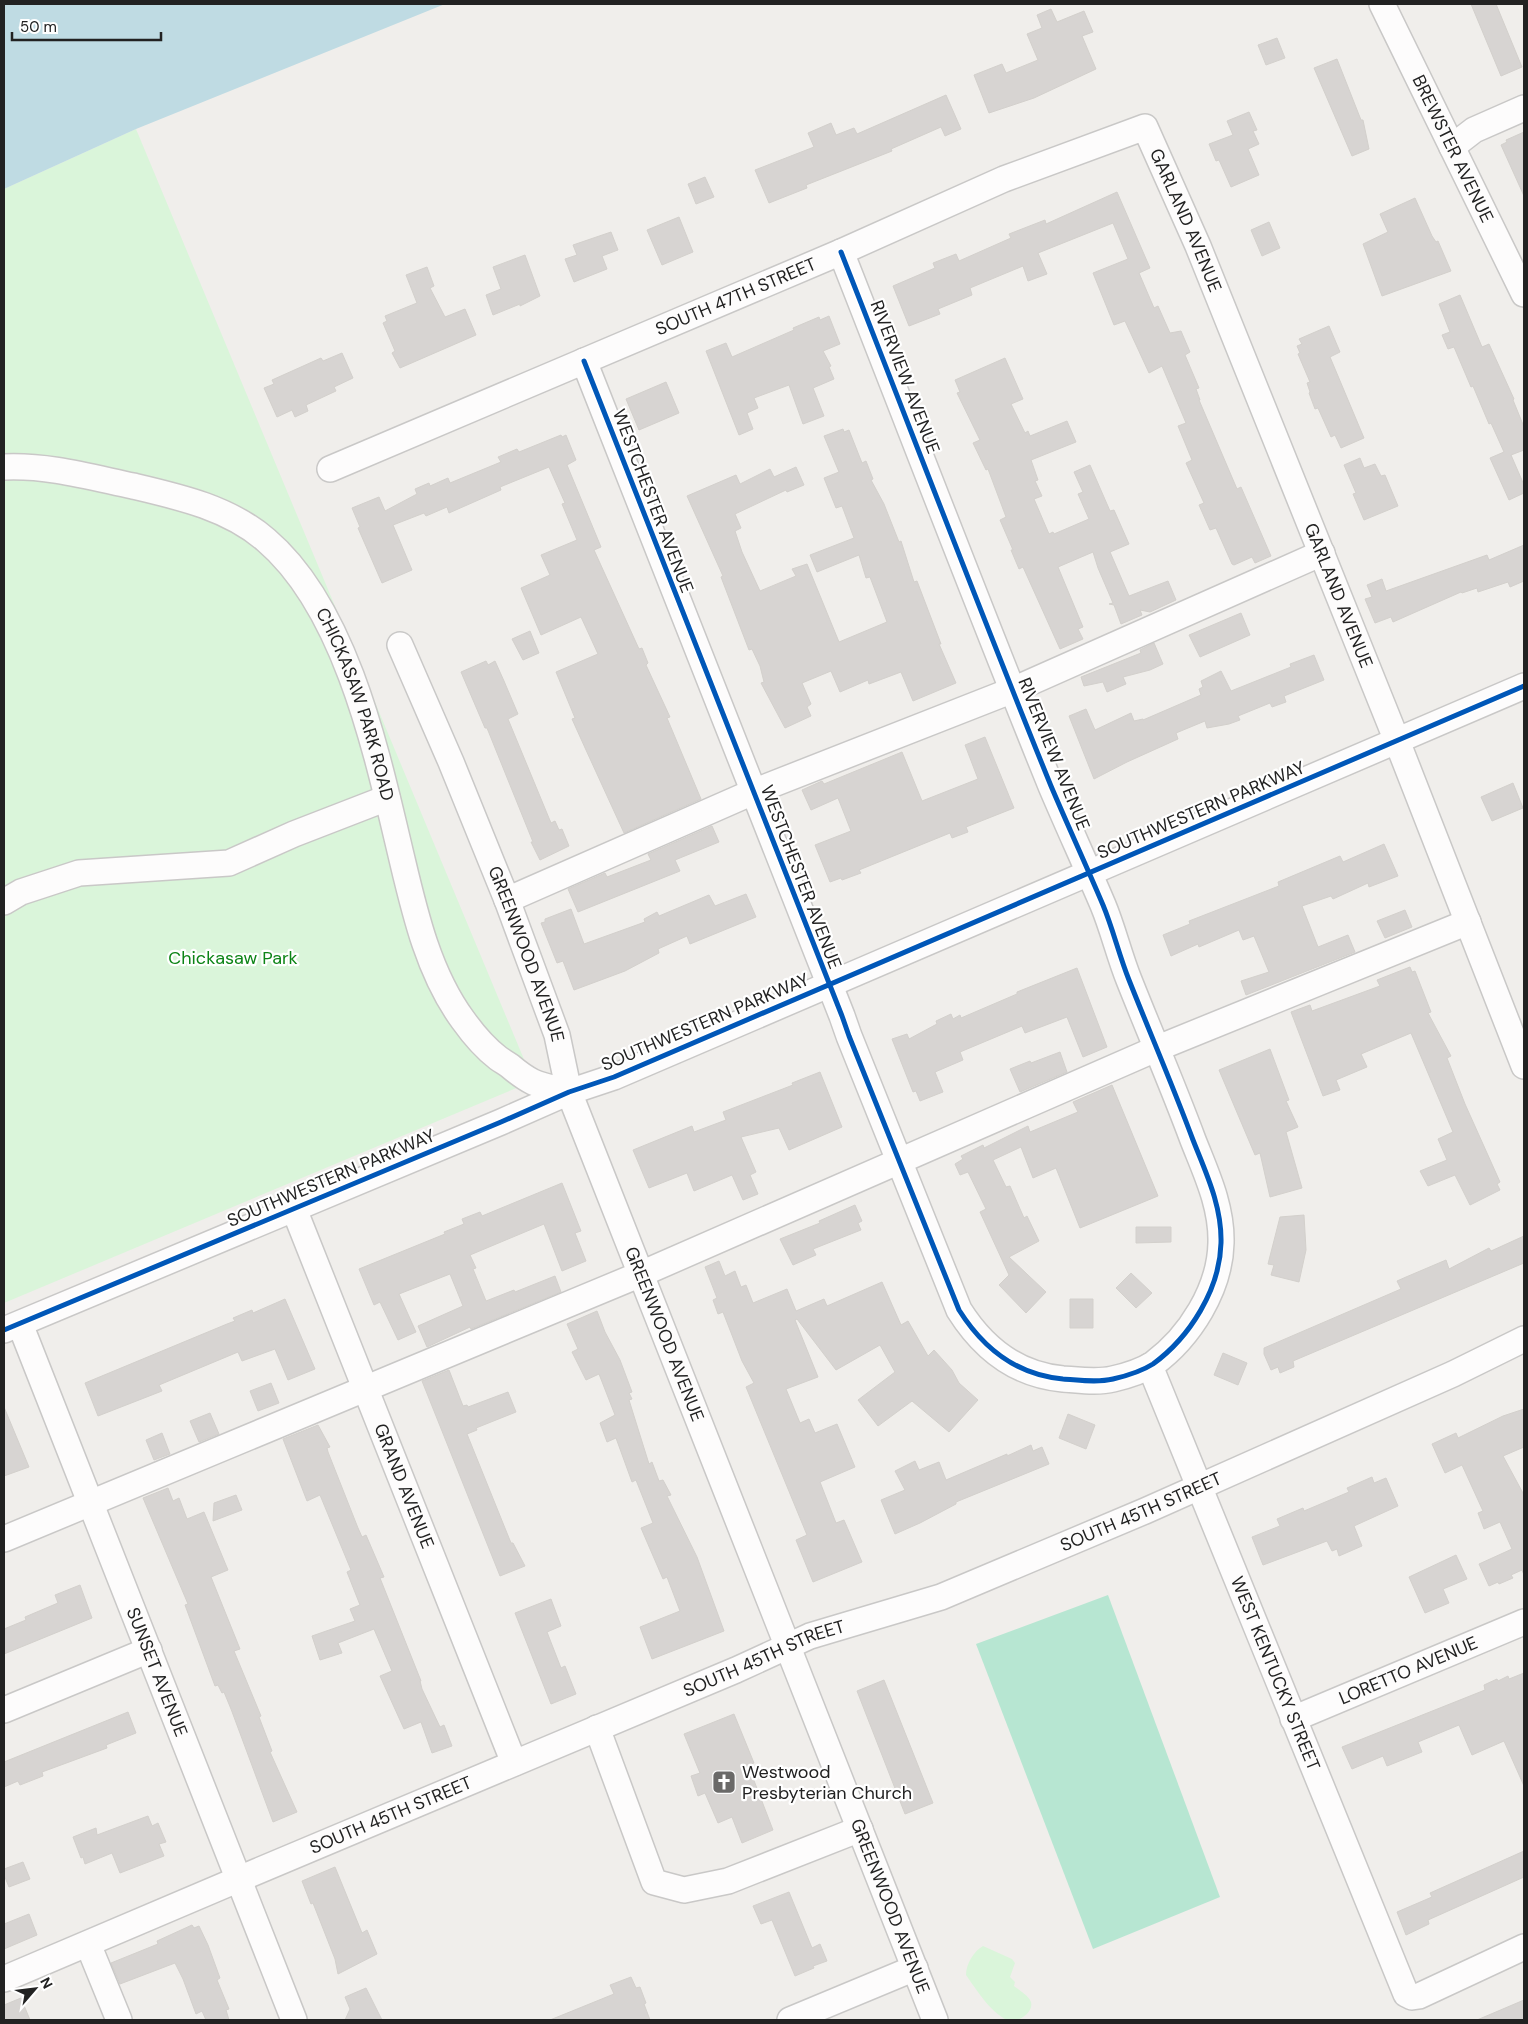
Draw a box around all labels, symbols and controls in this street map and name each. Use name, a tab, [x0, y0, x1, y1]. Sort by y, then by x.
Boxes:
scale bar	[12, 10, 161, 42]
text: 50 m	[20, 17, 57, 37]
street label: BREWSTER AVENUE	[1406, 71, 1499, 226]
street label: GARLAND AVENUE	[1144, 145, 1227, 296]
street label: SOUTH 47TH STREET	[652, 252, 820, 341]
street label: RIVERVIEW AVENUE	[865, 297, 945, 457]
street label: WESTCHESTER AVENUE	[607, 406, 699, 596]
street label: GARLAND AVENUE	[1299, 519, 1378, 672]
street label: CHICKASAW PARK ROAD	[310, 603, 400, 803]
street label: RIVERVIEW AVENUE	[1012, 674, 1096, 834]
street label: SOUTHWESTERN PARKWAY	[1093, 755, 1309, 865]
street label: WESTCHESTER AVENUE	[755, 782, 847, 972]
street label: GREENWOOD AVENUE	[482, 863, 570, 1044]
park label: Chickasaw Park	[168, 946, 298, 970]
street label: SOUTHWESTERN PARKWAY	[597, 967, 813, 1077]
street label: SOUTHWESTERN PARKWAY	[223, 1123, 439, 1233]
street label: GREENWOOD AVENUE	[619, 1243, 710, 1425]
street label: GRAND AVENUE	[368, 1420, 440, 1552]
street label: SOUTH 45TH STREET	[1057, 1466, 1225, 1557]
street label: WEST KENTUCKY STREET	[1225, 1573, 1326, 1774]
street label: SUNSET AVENUE	[121, 1604, 193, 1740]
street label: SOUTH 45TH STREET	[679, 1614, 848, 1703]
street label: LORETTO AVENUE	[1335, 1631, 1481, 1710]
place label: Westwood Presbyterian Church	[742, 1760, 912, 1805]
church icon: Westwood Presbyterian Church	[711, 1769, 737, 1795]
street label: SOUTH 45TH STREET	[306, 1770, 475, 1860]
street label: GREENWOOD AVENUE	[845, 1815, 935, 1997]
north arrow	[10, 1964, 60, 2014]
text: N	[36, 1974, 57, 1992]

